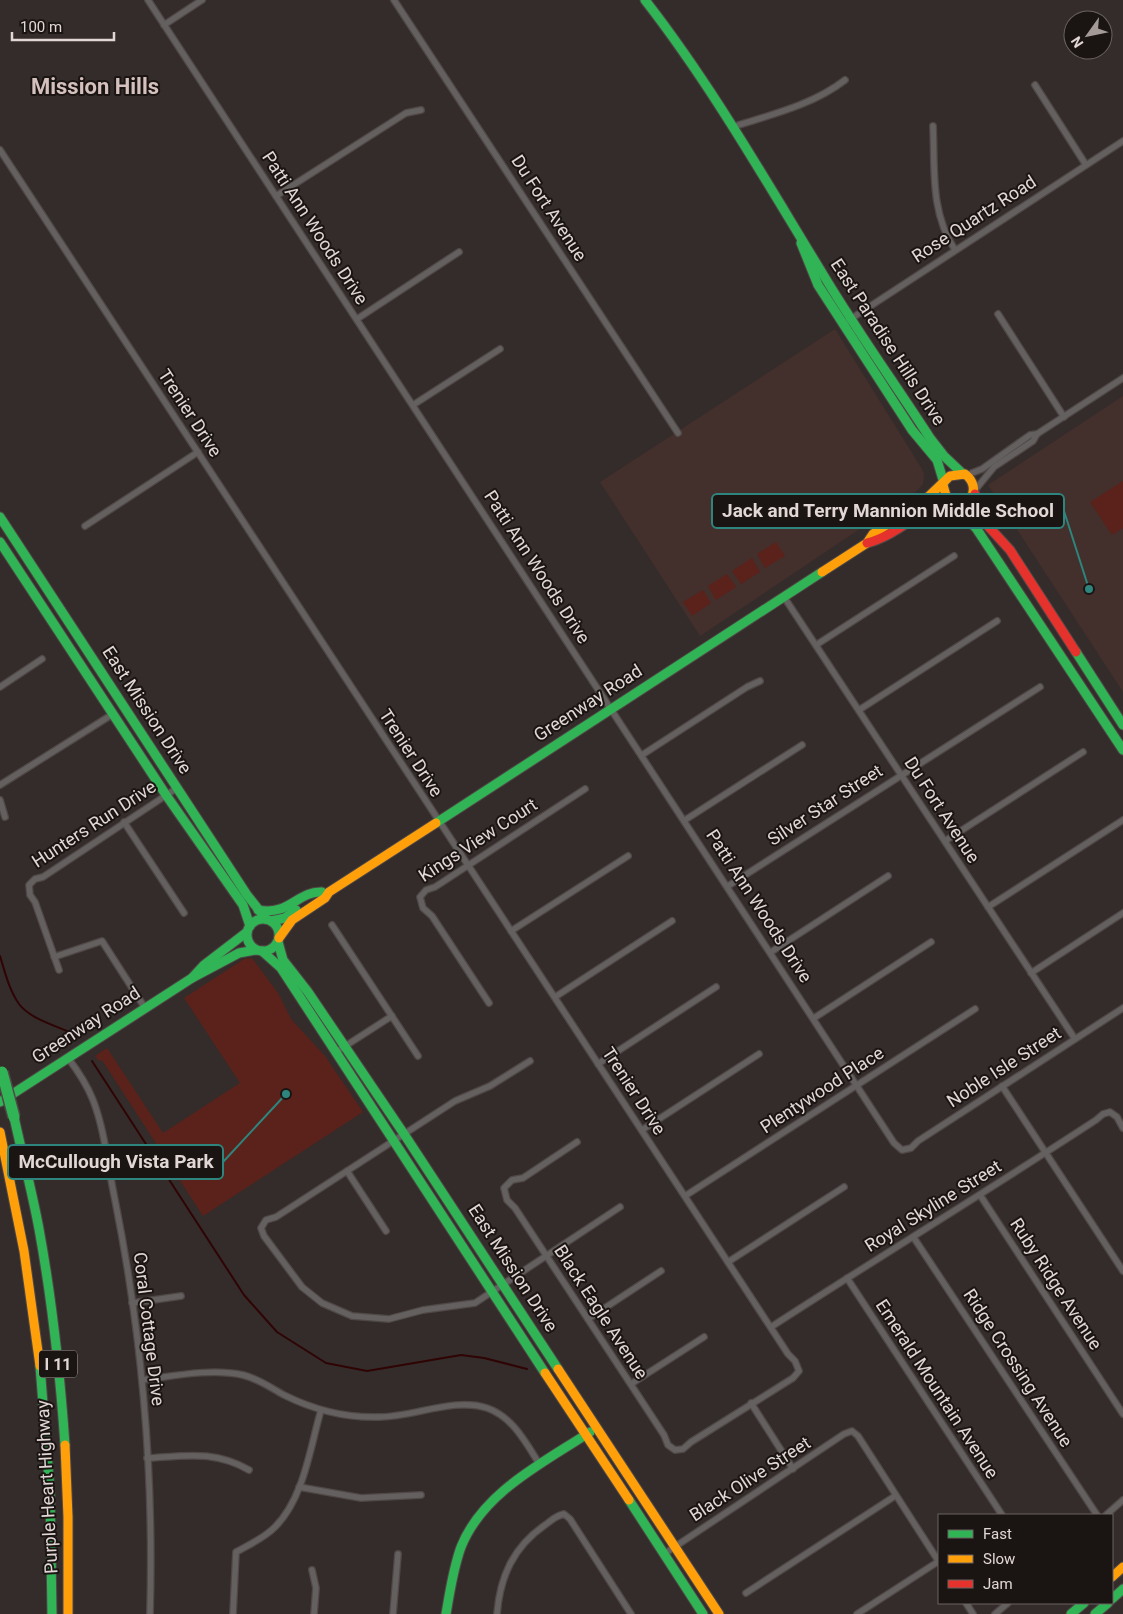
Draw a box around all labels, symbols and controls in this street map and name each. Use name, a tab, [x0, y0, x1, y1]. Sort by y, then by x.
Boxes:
scale bar	[12, 10, 115, 42]
north arrow	[1063, 10, 1113, 60]
text: 100 m	[20, 18, 62, 36]
text: N	[1068, 34, 1087, 51]
district label: Mission Hills	[31, 74, 159, 99]
street label: Patti Ann Woods Drive	[258, 147, 373, 308]
street label: Du Fort Avenue	[507, 151, 591, 265]
street label: Rose Quartz Road	[908, 171, 1040, 267]
street label: East Paradise Hills Drive	[827, 255, 950, 429]
street label: Trenier Drive	[154, 365, 227, 461]
street label: Patti Ann Woods Drive	[480, 486, 595, 647]
callout: Jack and Terry Mannion Middle School	[712, 494, 1064, 528]
text: Jack and Terry Mannion Middle School	[722, 499, 1054, 522]
street label: East Mission Drive	[98, 642, 196, 777]
street label: Greenway Road	[530, 660, 646, 745]
street label: Trenier Drive	[375, 705, 448, 801]
street label: Du Fort Avenue	[900, 753, 984, 867]
street label: Silver Star Street	[763, 760, 886, 849]
street label: Hunters Run Drive	[28, 776, 160, 872]
street label: Kings View Court	[414, 793, 541, 886]
street label: Patti Ann Woods Drive	[702, 825, 817, 986]
street label: Greenway Road	[28, 982, 144, 1067]
street label: Noble Isle Street	[943, 1022, 1065, 1111]
street label: Plentywood Place	[756, 1042, 887, 1137]
street label: Trenier Drive	[598, 1043, 671, 1139]
callout: McCullough Vista Park	[8, 1145, 223, 1179]
text: McCullough Vista Park	[18, 1150, 214, 1173]
street label: Royal Skyline Street	[861, 1155, 1005, 1256]
street label: East Mission Drive	[464, 1200, 562, 1335]
street label: Ruby Ridge Avenue	[1006, 1214, 1107, 1353]
street label: Black Eagle Avenue	[550, 1241, 653, 1383]
street label: Coral Cottage Drive	[130, 1251, 169, 1407]
street label: Ridge Crossing Avenue	[960, 1285, 1077, 1451]
street label: Emerald Mountain Avenue	[872, 1295, 1003, 1482]
road number: I 11	[39, 1350, 77, 1378]
street label: Purple Heart Highway	[31, 1399, 62, 1574]
street label: Black Olive Street	[685, 1432, 814, 1525]
legend	[938, 1514, 1113, 1604]
text: Fast	[983, 1525, 1012, 1543]
text: Slow	[983, 1550, 1015, 1568]
text: Jam	[983, 1575, 1013, 1593]

